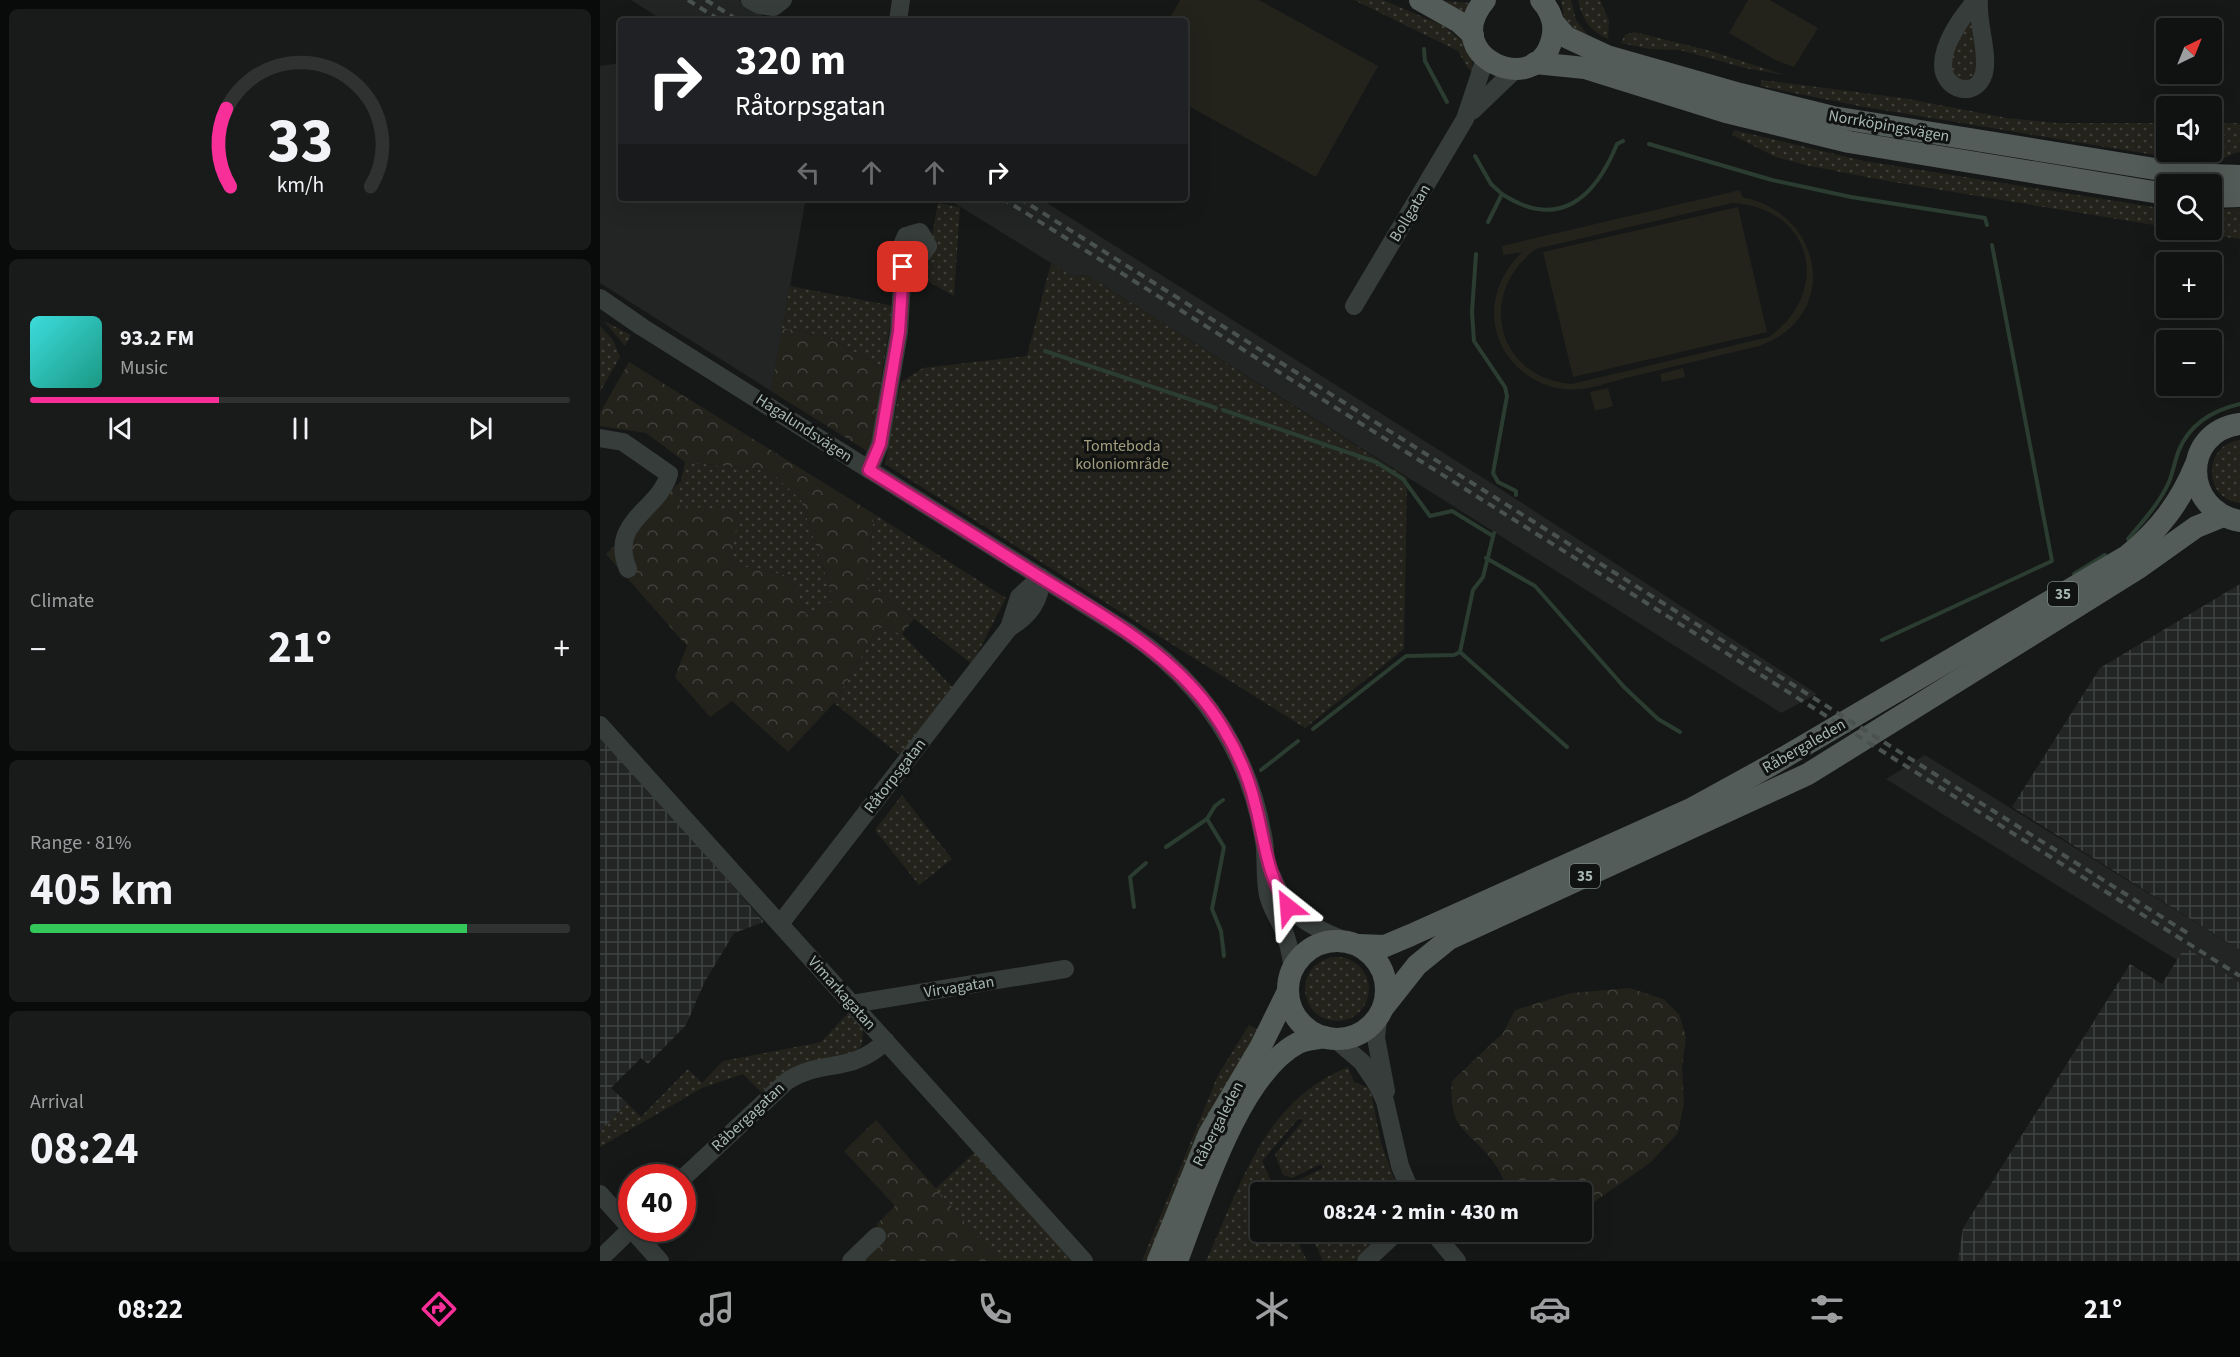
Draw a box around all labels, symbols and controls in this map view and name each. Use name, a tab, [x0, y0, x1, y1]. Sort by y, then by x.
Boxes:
north arrow	[2156, 18, 2222, 84]
map controls	[2156, 18, 2222, 396]
text: 320 m	[735, 31, 846, 91]
icon: right	[636, 42, 714, 120]
text: Råtorpsgatan	[735, 87, 886, 126]
button: sound	[2156, 96, 2222, 162]
text: 33	[267, 97, 333, 186]
street label: Norrköpingsvägen	[1827, 105, 1951, 147]
icon: left	[792, 156, 825, 189]
icon: ahead	[855, 156, 888, 189]
icon: ahead	[918, 156, 951, 189]
icon: right	[981, 156, 1014, 189]
text: km/h	[276, 170, 324, 201]
button: search	[2156, 174, 2222, 240]
street label: Bollgatan	[1384, 180, 1436, 246]
pin	[877, 241, 928, 292]
icon: arrive	[886, 250, 919, 283]
button: +	[2156, 252, 2222, 318]
text: 93.2 FM	[120, 322, 194, 354]
button: −	[2156, 330, 2222, 396]
text: Music	[120, 354, 168, 382]
street label: Hagalundsvägen	[751, 388, 857, 468]
icon: previous	[104, 412, 137, 445]
icon: pause	[284, 412, 317, 445]
icon: next	[464, 412, 497, 445]
park label: Tomteboda koloniområde	[1075, 435, 1169, 475]
road number: 35	[2048, 582, 2078, 606]
text: Climate	[30, 587, 94, 615]
text: 21°	[268, 616, 332, 680]
text: −	[30, 626, 46, 673]
text: +	[554, 626, 570, 673]
street label: Råbergaleden	[1758, 713, 1850, 779]
street label: Råtorpsgatan	[859, 734, 931, 818]
text: Range · 81%	[30, 829, 131, 857]
text: 405 km	[30, 858, 174, 922]
road number: 35	[1570, 864, 1600, 888]
position arrow	[1256, 875, 1320, 939]
street label: Vimarkagatan	[803, 951, 881, 1035]
street label: Virvagatan	[922, 971, 996, 1003]
street label: Råbergagatan	[707, 1077, 789, 1157]
street label: Råbergaleden	[1187, 1078, 1249, 1170]
text: Arrival	[30, 1088, 84, 1116]
text: 08:24	[30, 1117, 139, 1181]
speed limit sign: 40	[618, 1164, 696, 1242]
text: 08:24 · 2 min · 430 m	[1323, 1196, 1519, 1228]
icon: directions	[418, 1288, 460, 1330]
icon: music	[696, 1288, 738, 1330]
icon: phone	[974, 1288, 1016, 1330]
icon: climate	[1251, 1288, 1293, 1330]
icon: car	[1529, 1288, 1571, 1330]
icon: filters	[1806, 1288, 1848, 1330]
text: 08:22	[118, 1290, 183, 1329]
text: 21°	[2084, 1290, 2122, 1329]

